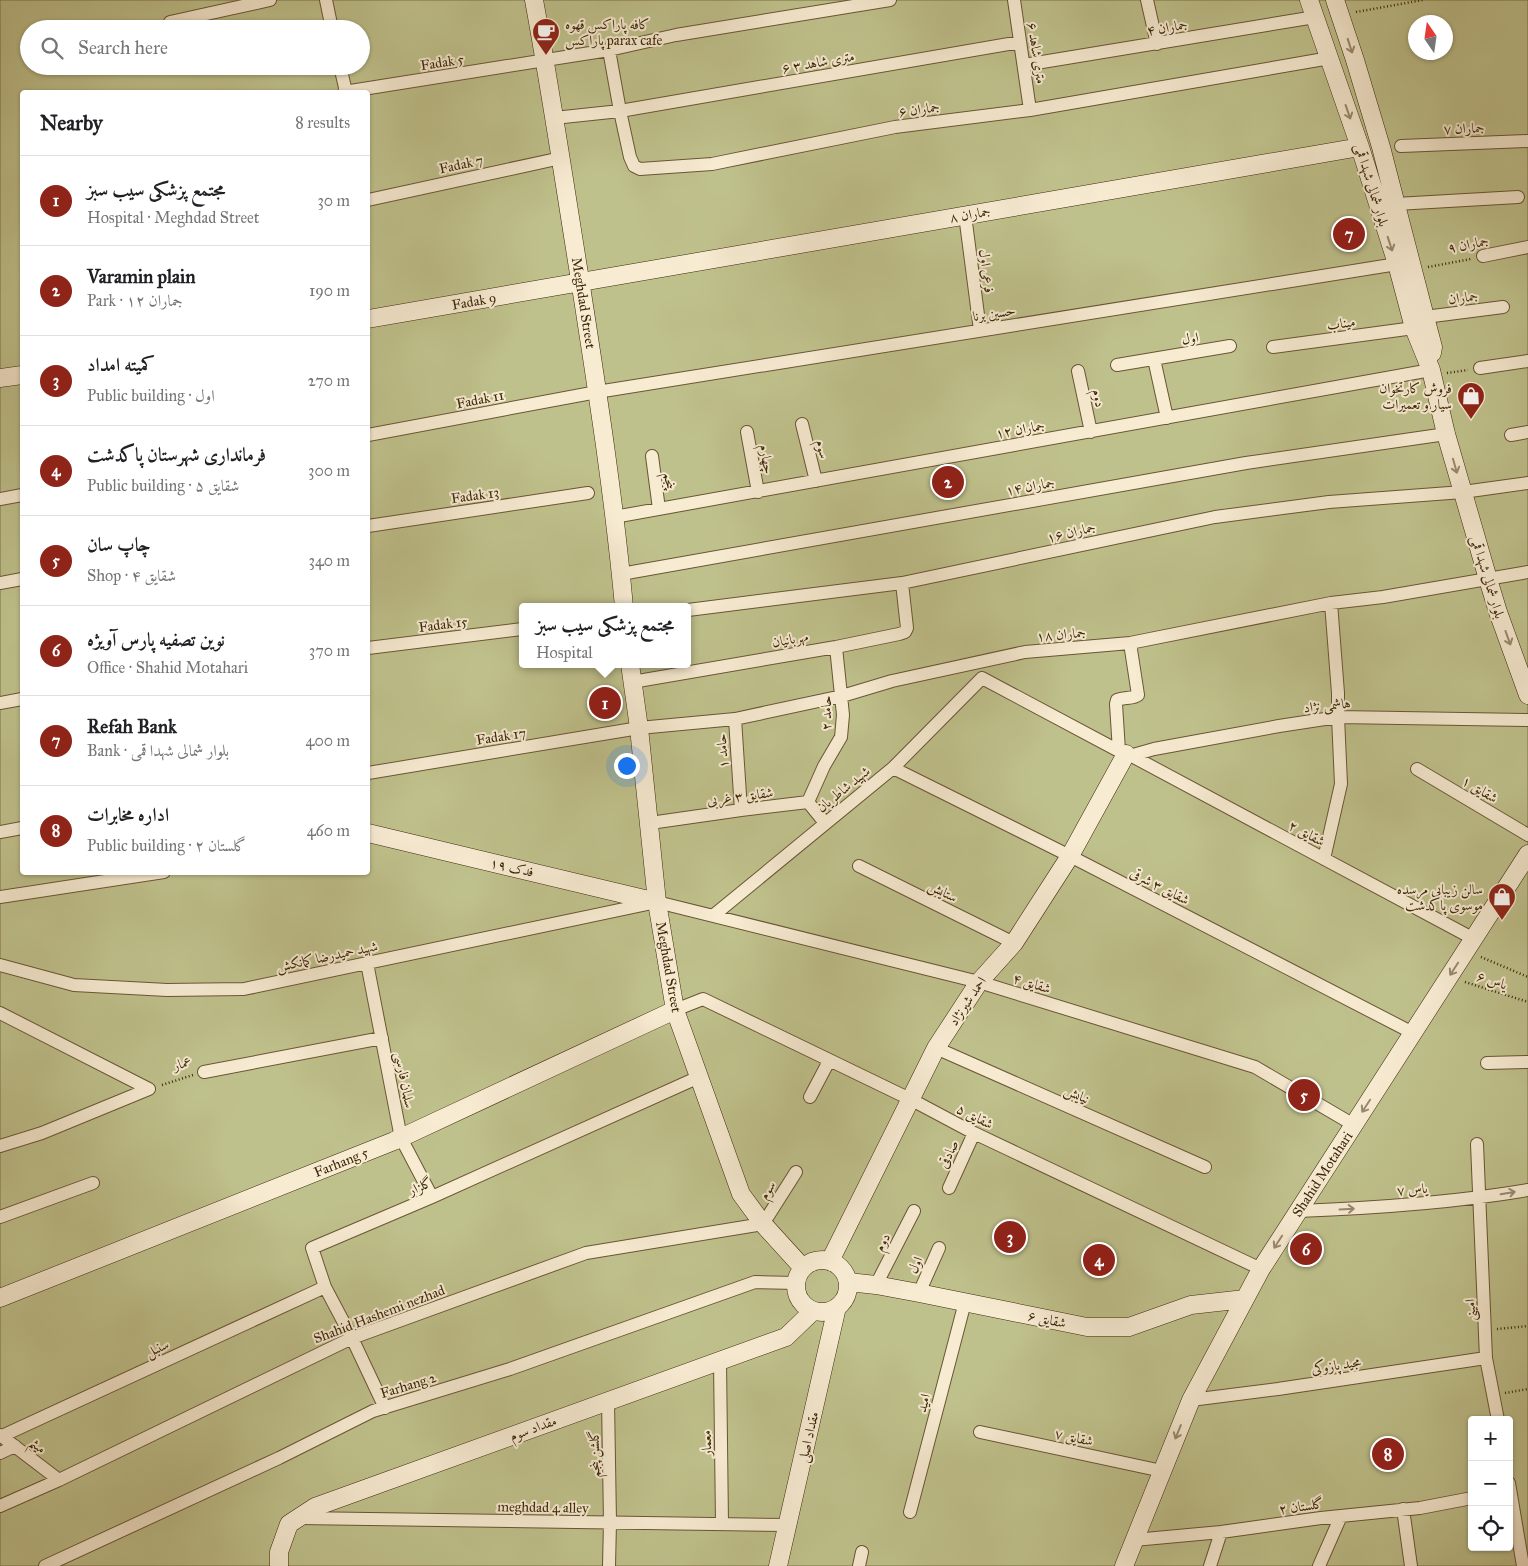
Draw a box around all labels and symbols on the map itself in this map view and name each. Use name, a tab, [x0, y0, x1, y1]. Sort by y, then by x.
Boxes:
north arrow	[1408, 15, 1453, 60]
place label: کافه پاراکس قهوه پاراکس parax cafe	[565, 16, 663, 51]
street label: جماران ۴	[1145, 16, 1189, 39]
cafe icon: کافه پاراکس قهوه پاراکس parax cafe	[531, 17, 561, 56]
street label: ۶ متری شاهد	[1023, 21, 1050, 85]
one-way arrow	[1346, 38, 1356, 54]
street label: ۶ متری شاهد ۳	[780, 48, 856, 77]
street label: Fadak 5	[419, 51, 465, 74]
street label: جماران ۶	[897, 98, 941, 121]
one-way arrow	[1344, 104, 1354, 120]
street label: جماران ۷	[1443, 119, 1485, 138]
street label: بلوار شمالی شهدا قمی	[1350, 142, 1392, 229]
street label: Fadak 7	[437, 152, 485, 177]
street label: جماران ۸	[948, 203, 992, 226]
pin: 7	[1333, 215, 1365, 253]
street label: جماران ۹	[1446, 232, 1490, 257]
one-way arrow	[1386, 235, 1395, 251]
street label: فرعی اول	[975, 248, 998, 294]
street label: Meghdad Street	[568, 256, 599, 350]
street label: جماران	[1447, 287, 1479, 308]
street label: Fadak 9	[451, 289, 498, 314]
street label: حسین برنا	[971, 302, 1017, 325]
street label: میناب	[1326, 313, 1356, 334]
street label: اول	[1180, 329, 1200, 348]
place label: فروش کارتخوان سیار و تعمیرات	[1379, 380, 1452, 413]
shop icon: فروش کارتخوان سیار و تعمیرات	[1456, 381, 1486, 420]
street label: Fadak 11	[455, 386, 506, 412]
street label: دوم	[1084, 387, 1109, 410]
street label: جماران ۱۲	[994, 417, 1046, 442]
street label: سوم	[808, 438, 833, 461]
street label: چهارم	[752, 443, 777, 476]
one-way arrow	[1451, 458, 1460, 474]
pin: 2	[932, 463, 964, 501]
street label: پنجم	[655, 472, 679, 493]
street label: جماران ۱۴	[1004, 474, 1056, 499]
street label: Fadak 13	[450, 484, 500, 507]
street label: جماران ۱۶	[1045, 519, 1097, 546]
street label: بلوار شمالی شهدا قمی	[1466, 534, 1508, 621]
street label: Fadak 15	[418, 613, 469, 636]
street label: جماران ۱۸	[1036, 624, 1086, 645]
street label: مهربانیان	[771, 628, 810, 652]
one-way arrow	[1504, 630, 1513, 646]
pin: 1	[589, 684, 621, 722]
street label: هاشمی نژاد	[1303, 695, 1352, 717]
street label: حامد ۲	[818, 696, 835, 730]
street label: Fadak 17	[475, 724, 527, 749]
street label: حامد ۱	[713, 733, 732, 769]
your location	[614, 753, 640, 779]
street label: شهید شاطریان	[813, 763, 874, 817]
street label: شقایق ۱	[1459, 772, 1501, 807]
street label: شقایق ۳ غربی	[706, 784, 774, 810]
street label: شقایق ۲	[1286, 817, 1328, 850]
street label: فدک ۱۹	[488, 854, 535, 881]
street label: شقایق ۳ شرقی	[1127, 864, 1192, 910]
street label: ستایش	[925, 877, 961, 907]
place label: سالن زیبایی مرسده موسوی پاکدشت	[1397, 881, 1483, 916]
shop icon: سالن زیبایی مرسده موسوی پاکدشت	[1487, 882, 1517, 921]
street label: Meghdad Street	[652, 920, 685, 1014]
street label: شهید حمیدرضا کمانکش	[275, 937, 380, 977]
one-way arrow	[1449, 962, 1459, 976]
street label: یاس ۶	[1474, 968, 1510, 994]
street label: شقایق ۴	[1011, 970, 1053, 997]
street label: احمد شیرنژاد	[945, 974, 990, 1029]
street label: سلمان فارسی	[390, 1051, 418, 1110]
street label: عمار	[169, 1053, 194, 1075]
pin: 5	[1288, 1076, 1320, 1114]
street label: نیایش	[1061, 1081, 1092, 1108]
one-way arrow	[1361, 1098, 1371, 1112]
street label: شقایق ۵	[954, 1100, 996, 1133]
street label: Shahid Motahari	[1288, 1128, 1356, 1220]
street label: صادقی	[935, 1137, 962, 1171]
street label: Farhang 5	[311, 1144, 371, 1181]
street label: گلزار	[404, 1174, 435, 1200]
street label: سوم	[755, 1178, 783, 1205]
street label: یاس ۷	[1396, 1180, 1430, 1199]
one-way arrow	[1500, 1188, 1516, 1198]
one-way arrow	[1338, 1204, 1354, 1214]
pin: 3	[994, 1218, 1026, 1256]
street label: دوم	[871, 1230, 898, 1256]
pin: 6	[1290, 1230, 1322, 1268]
one-way arrow	[1273, 1235, 1283, 1249]
pin: 4	[1083, 1241, 1115, 1279]
street label: اول	[904, 1254, 927, 1276]
street label: Shahid Hashemi nezhad	[311, 1282, 447, 1347]
street label: امینی	[1462, 1299, 1480, 1321]
street label: شقایق ۶	[1026, 1307, 1068, 1332]
street label: سنبل	[143, 1336, 172, 1363]
street label: مجید پازوکی	[1310, 1352, 1363, 1380]
street label: Farhang 2	[378, 1369, 438, 1402]
street label: امید	[913, 1392, 934, 1414]
street label: مقداد اصلی	[794, 1410, 824, 1464]
street label: مقداد سوم	[507, 1412, 560, 1449]
one-way arrow	[1172, 1424, 1182, 1439]
street label: شقایق ۷	[1053, 1425, 1095, 1450]
street label: گلشن پنجم	[586, 1430, 608, 1478]
street label: معمار	[698, 1430, 715, 1458]
street label: میثم	[23, 1434, 49, 1461]
pin: 8	[1372, 1435, 1404, 1473]
street label: گلستان ۲	[1278, 1495, 1324, 1518]
street label: meghdad 4 alley	[497, 1498, 589, 1517]

